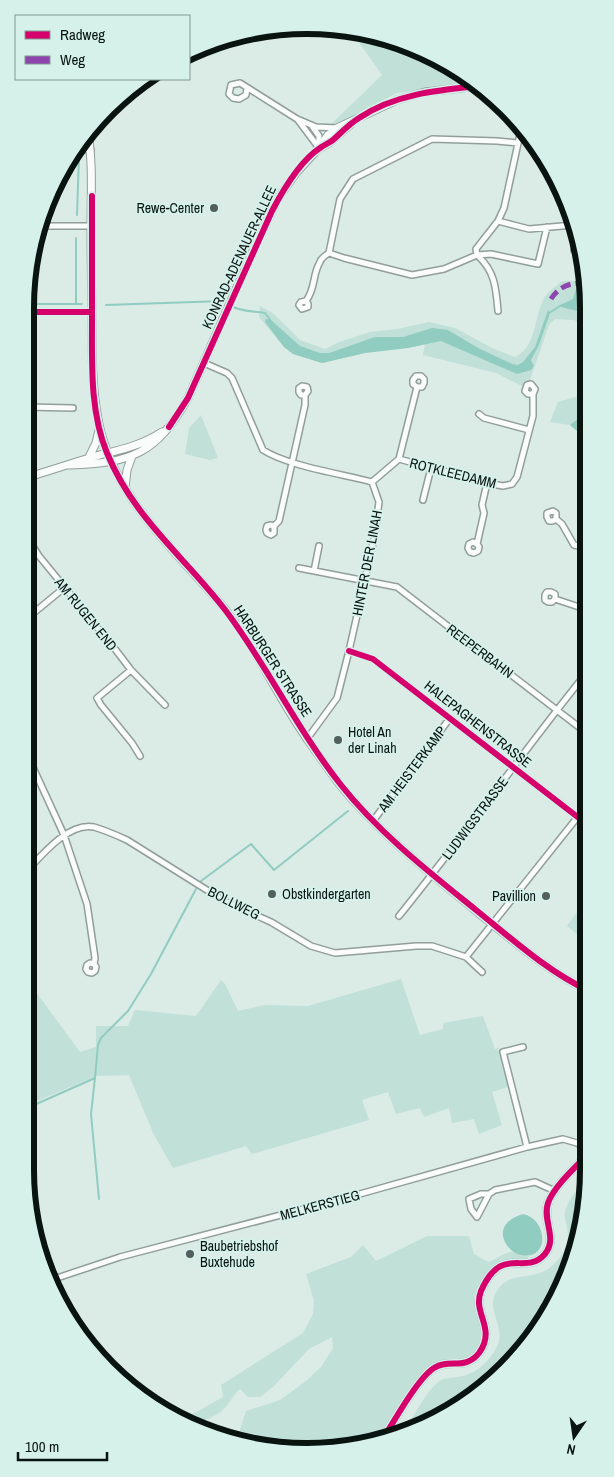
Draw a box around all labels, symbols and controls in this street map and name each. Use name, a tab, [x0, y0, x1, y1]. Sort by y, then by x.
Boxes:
legend	[15, 15, 190, 80]
text: Radweg	[60, 24, 105, 45]
text: Weg	[60, 49, 85, 70]
street label: KONRAD-ADENAUER-ALLEE	[198, 182, 280, 332]
place label: Rewe-Center	[136, 199, 204, 217]
marker: Rewe-Center	[208, 202, 220, 214]
street label: ROTKLEEDAMM	[408, 454, 498, 492]
street label: HINTER DER LINAH	[348, 509, 386, 617]
street label: AM RUGEN END	[50, 573, 121, 654]
street label: HARBURGER STRASSE	[230, 602, 316, 720]
street label: REEPERBAHN	[443, 620, 517, 682]
street label: HALEPAGHENSTRASSE	[421, 677, 535, 771]
street label: AM HEISTERKAMP	[373, 722, 450, 816]
place label: Hotel An der Linah	[348, 723, 397, 757]
marker: Hotel An der Linah	[332, 734, 344, 746]
street label: LUDWIGSTRASSE	[438, 773, 512, 863]
street label: BOLLWEG	[205, 882, 263, 924]
place label: Obstkindergarten	[282, 885, 371, 903]
place label: Pavillion	[492, 887, 536, 905]
marker: Obstkindergarten	[266, 888, 278, 900]
marker: Pavillion	[540, 890, 552, 902]
street label: MELKERSTIEG	[278, 1186, 362, 1224]
place label: Baubetriebshof Buxtehude	[200, 1237, 279, 1271]
marker: Baubetriebshof Buxtehude	[184, 1248, 196, 1260]
north arrow	[549, 1412, 599, 1462]
scale bar	[18, 1430, 106, 1462]
text: 100 m	[25, 1436, 59, 1457]
text: N	[565, 1440, 577, 1459]

